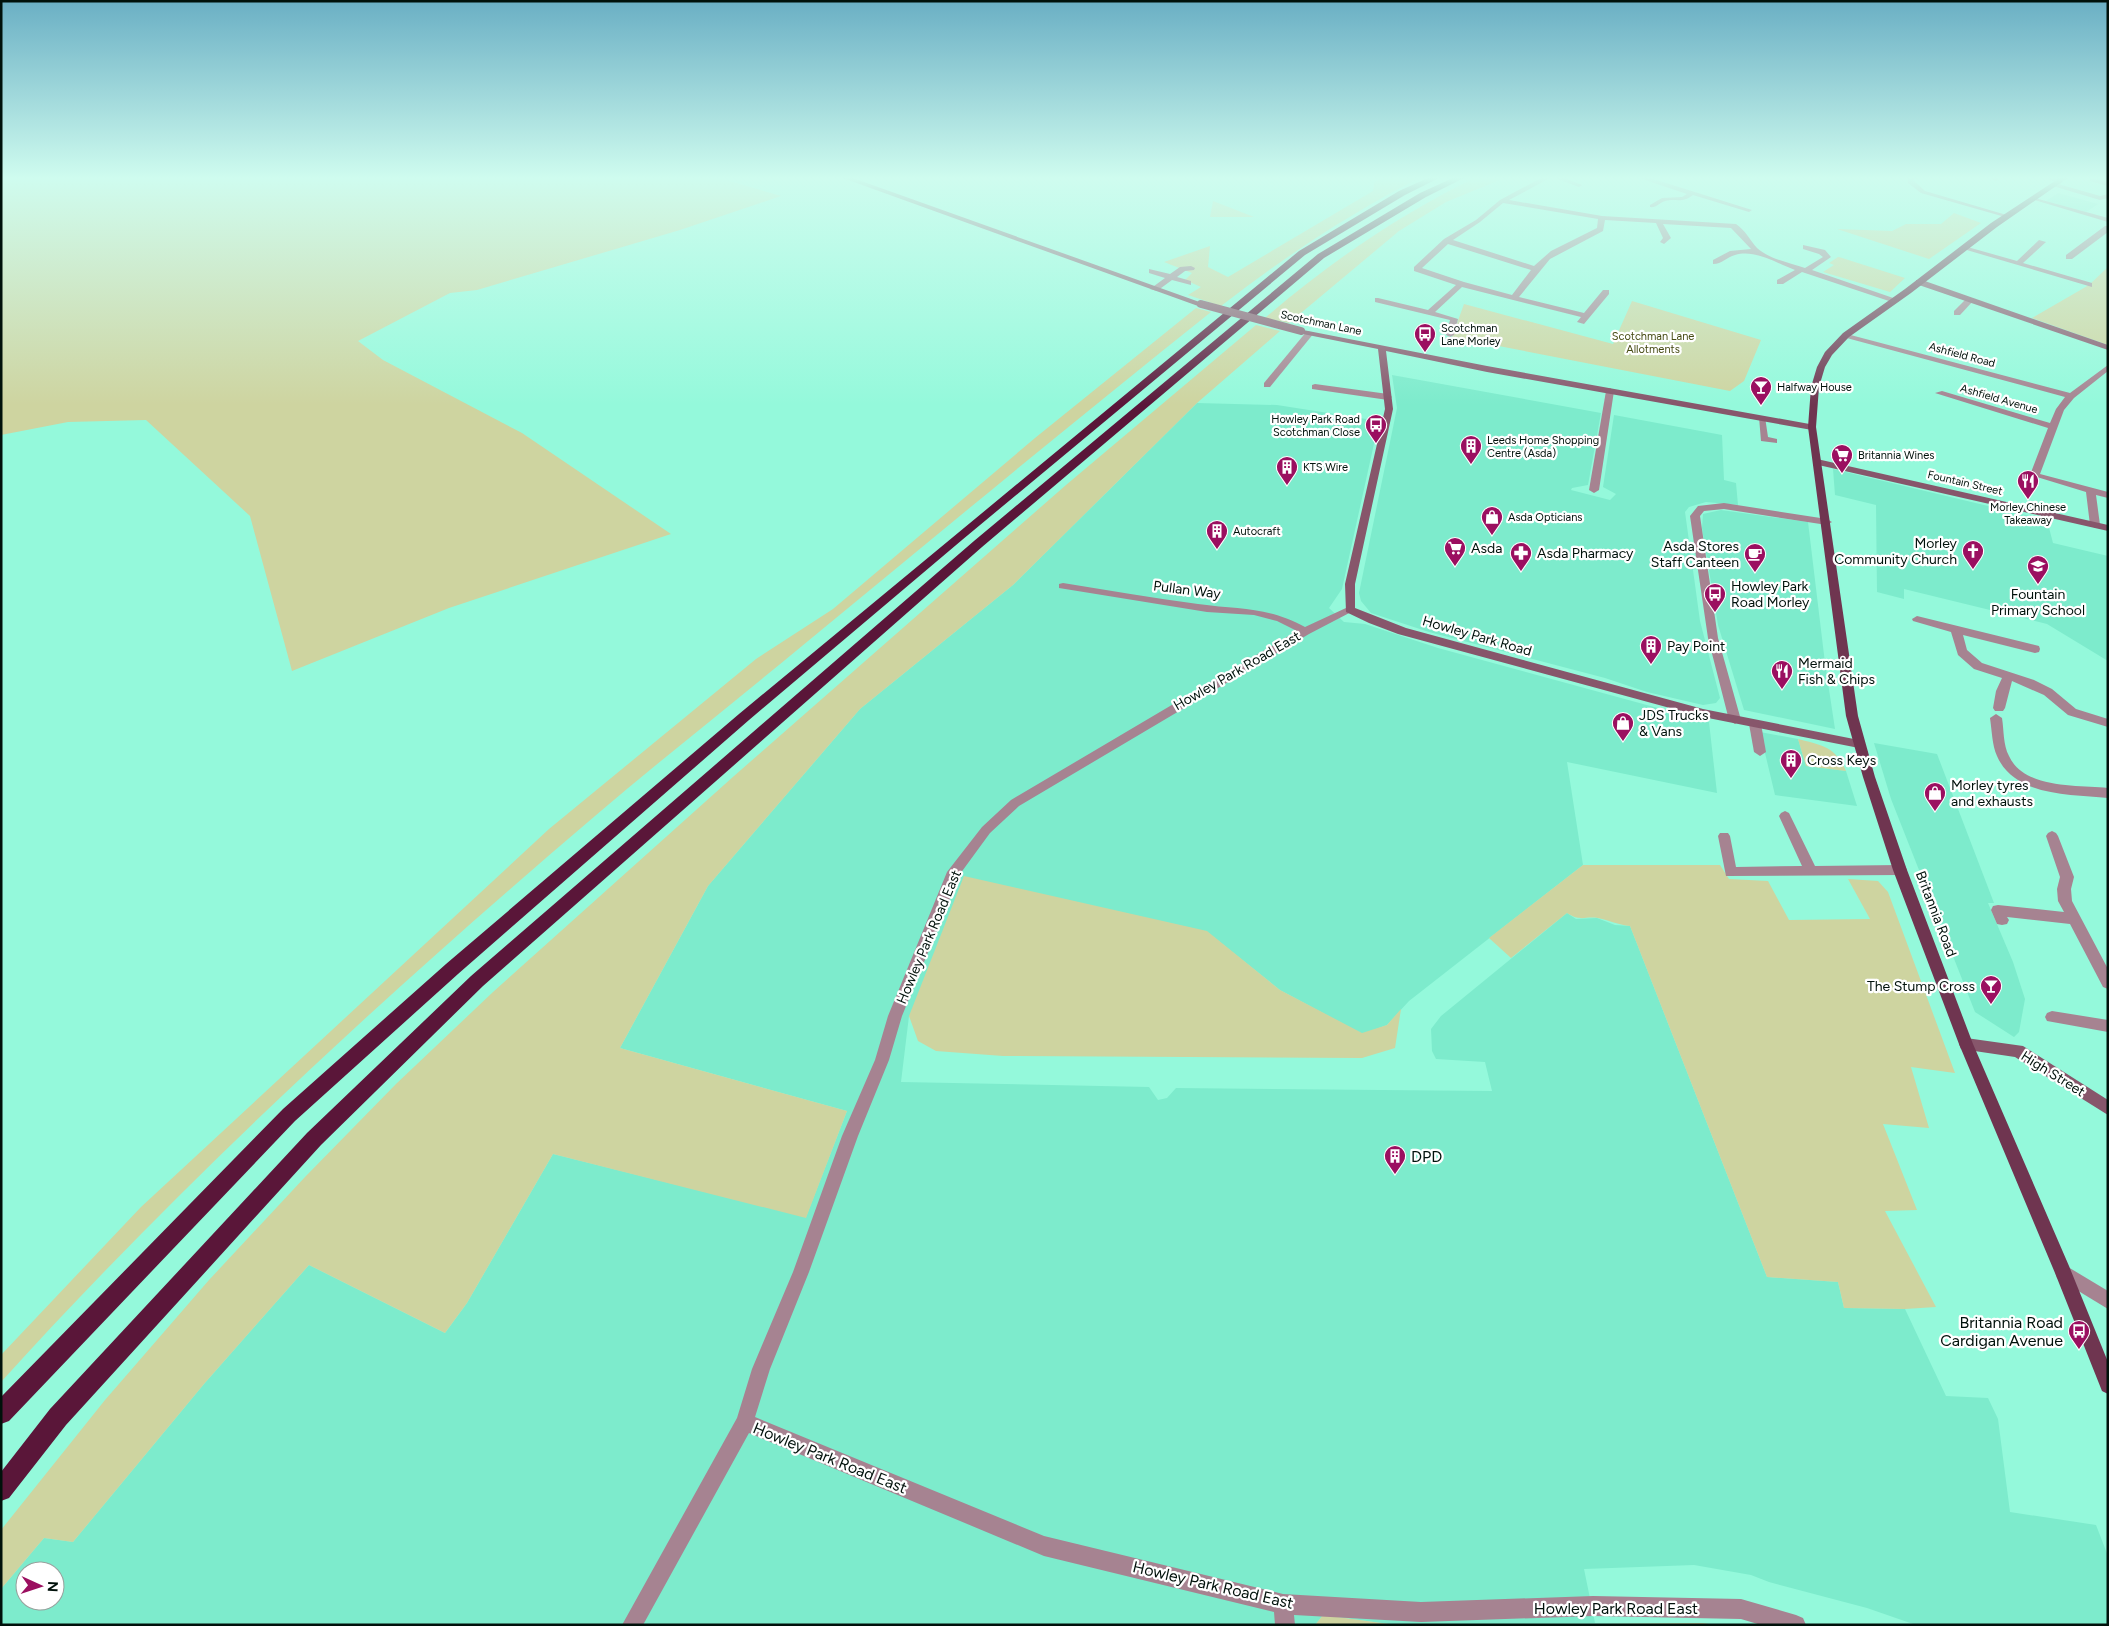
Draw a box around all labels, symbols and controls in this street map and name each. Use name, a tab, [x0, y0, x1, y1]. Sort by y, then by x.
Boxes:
street label: Scotchman Lane	[1279, 308, 1363, 338]
bus stop icon: Scotchman Lane Morley	[1413, 322, 1437, 353]
place label: Scotchman Lane Morley	[1441, 322, 1501, 348]
park label: Scotchman Lane Allotments	[1612, 330, 1694, 356]
street label: Ashfield Road	[1927, 340, 1997, 370]
bar icon: Halfway House	[1749, 375, 1773, 406]
place label: Halfway House	[1777, 381, 1852, 394]
street label: Ashfield Avenue	[1959, 382, 2039, 416]
place label: Howley Park Road Scotchman Close	[1271, 413, 1360, 439]
bus stop icon: Howley Park Road Scotchman Close	[1364, 413, 1388, 444]
building icon: Leeds Home Shopping Centre (Asda)	[1459, 434, 1483, 465]
place label: Leeds Home Shopping Centre (Asda)	[1487, 434, 1599, 460]
supermarket icon: Britannia Wines	[1830, 443, 1854, 474]
place label: Britannia Wines	[1858, 449, 1934, 462]
building icon: KTS Wire	[1275, 455, 1299, 486]
place label: KTS Wire	[1303, 461, 1348, 474]
street label: Fountain Street	[1926, 468, 2004, 498]
restaurant icon: Morley Chinese Takeaway	[2016, 469, 2040, 500]
place label: Morley Chinese Takeaway	[1990, 501, 2066, 527]
shop icon: Asda Opticians	[1480, 505, 1504, 536]
place label: Asda Opticians	[1508, 511, 1582, 524]
building icon: Autocraft	[1205, 519, 1229, 550]
place label: Autocraft	[1233, 525, 1281, 538]
place label: Morley Community Church	[1834, 535, 1958, 568]
supermarket icon: Asda	[1443, 536, 1467, 567]
place label: Asda Stores Staff Canteen	[1651, 538, 1739, 571]
church icon: Morley Community Church	[1961, 539, 1985, 570]
place label: Asda	[1471, 540, 1502, 557]
pharmacy icon: Asda Pharmacy	[1509, 541, 1533, 572]
cafe icon: Asda Stores Staff Canteen	[1743, 542, 1767, 573]
place label: Asda Pharmacy	[1537, 545, 1634, 562]
school or university icon: Fountain Primary School	[2026, 554, 2050, 585]
street label: Pullan Way	[1152, 577, 1222, 603]
place label: Howley Park Road Morley	[1731, 578, 1810, 611]
bus stop icon: Howley Park Road Morley	[1703, 582, 1727, 613]
place label: Fountain Primary School	[1991, 586, 2085, 619]
street label: Howley Park Road	[1420, 612, 1534, 660]
street label: Howley Park Road East	[1170, 628, 1304, 714]
building icon: Pay Point	[1639, 634, 1663, 665]
place label: Pay Point	[1667, 638, 1725, 655]
place label: Mermaid Fish & Chips	[1798, 655, 1875, 688]
restaurant icon: Mermaid Fish & Chips	[1770, 659, 1794, 690]
place label: JDS Trucks & Vans	[1639, 707, 1708, 740]
shop icon: JDS Trucks & Vans	[1611, 711, 1635, 742]
building icon: Cross Keys	[1779, 748, 1803, 779]
place label: Cross Keys	[1807, 752, 1876, 769]
place label: Morley tyres and exhausts	[1951, 777, 2033, 810]
shop icon: Morley tyres and exhausts	[1923, 781, 1947, 812]
street label: Howley Park Road East	[893, 867, 965, 1007]
street label: Britannia Road	[1912, 869, 1960, 959]
bar icon: The Stump Cross	[1979, 974, 2003, 1005]
place label: The Stump Cross	[1867, 978, 1975, 995]
street label: High Street	[2018, 1048, 2088, 1100]
building icon: DPD	[1383, 1144, 1407, 1175]
place label: DPD	[1411, 1147, 1442, 1166]
place label: Britannia Road Cardigan Avenue	[1940, 1313, 2063, 1350]
bus stop icon: Britannia Road Cardigan Avenue	[2067, 1319, 2091, 1350]
street label: Howley Park Road East	[750, 1418, 910, 1498]
street label: Howley Park Road East	[1131, 1557, 1295, 1613]
north arrow	[15, 1561, 65, 1611]
text: N	[44, 1581, 61, 1593]
street label: Howley Park Road East	[1534, 1599, 1698, 1618]

